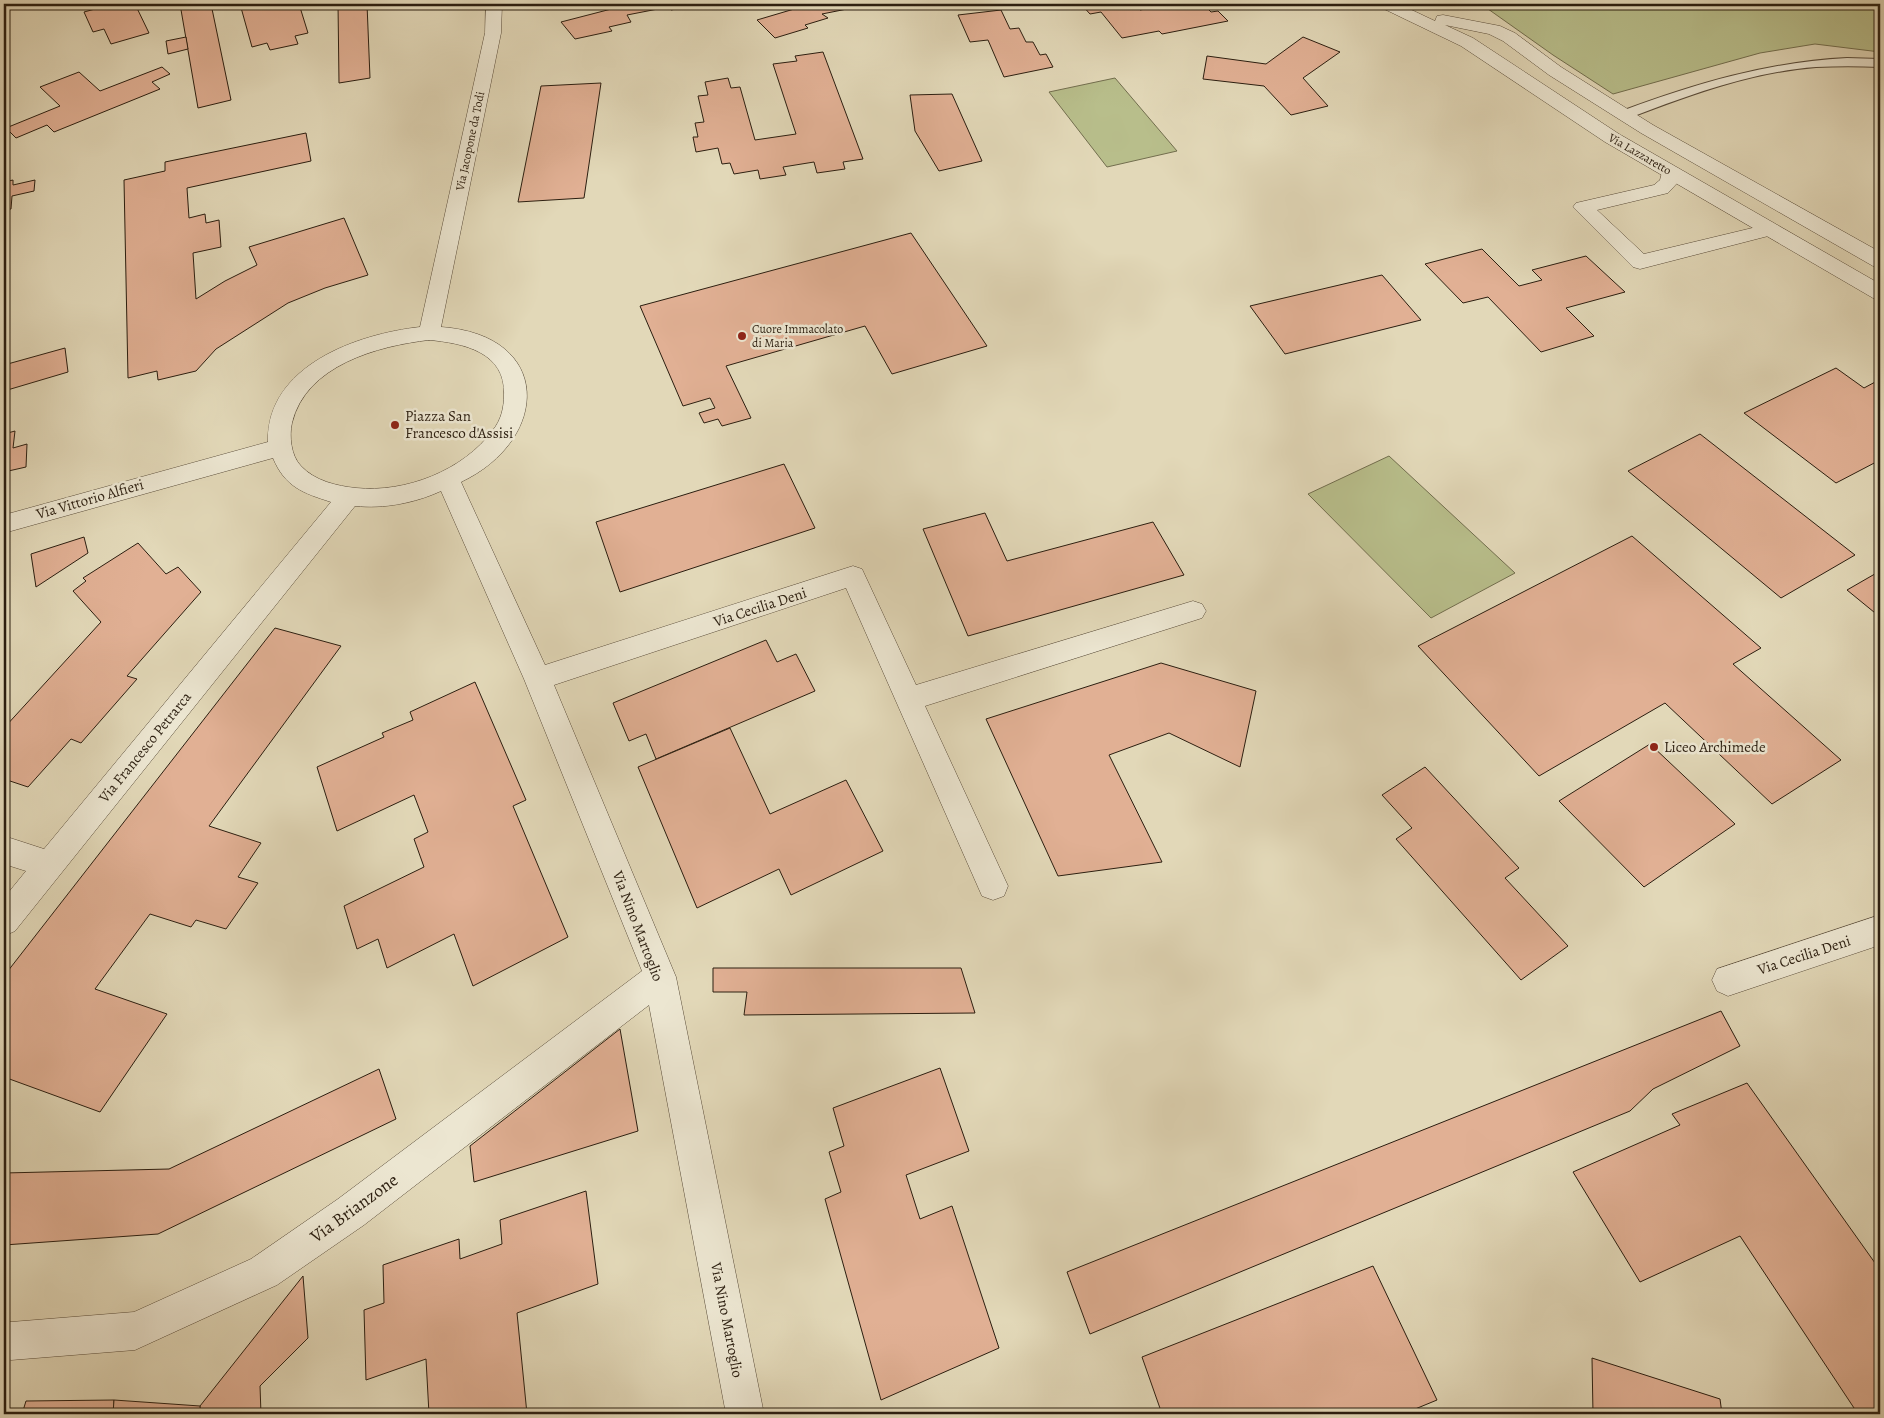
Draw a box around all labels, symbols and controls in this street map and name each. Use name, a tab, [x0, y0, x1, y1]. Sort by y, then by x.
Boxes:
street label: Via Jacopone da Todi	[451, 90, 488, 193]
street label: Via Lazzaretto	[1605, 129, 1674, 179]
place label: Cuore Immacolato di Maria	[752, 321, 843, 351]
marker: Cuore Immacolato di Maria	[736, 330, 748, 342]
place label: Piazza San Francesco d'Assisi	[405, 406, 513, 443]
marker: Piazza San Francesco d'Assisi	[389, 419, 401, 431]
street label: Via Vittorio Alfieri	[33, 474, 146, 524]
street label: Via Cecilia Deni	[710, 583, 809, 632]
street label: Via Francesco Petrarca	[93, 687, 196, 807]
place label: Liceo Archimede	[1664, 737, 1766, 757]
marker: Liceo Archimede	[1648, 741, 1660, 753]
street label: Via Nino Martoglio	[607, 867, 668, 984]
street label: Via Cecilia Deni	[1754, 931, 1853, 980]
street label: Via Brianzone	[304, 1168, 403, 1249]
street label: Via Nino Martoglio	[706, 1260, 748, 1379]

